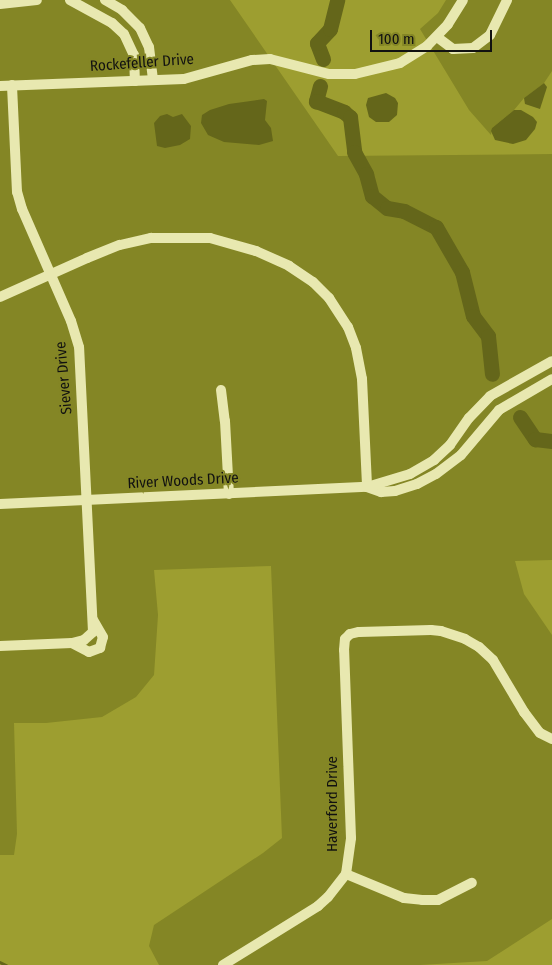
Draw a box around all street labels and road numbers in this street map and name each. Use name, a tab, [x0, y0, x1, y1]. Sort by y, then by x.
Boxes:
street label: Rockefeller Drive	[89, 50, 195, 76]
street label: Siever Drive	[52, 341, 76, 415]
street label: River Woods Drive	[127, 469, 239, 493]
street label: Haverford Drive	[324, 756, 342, 852]

